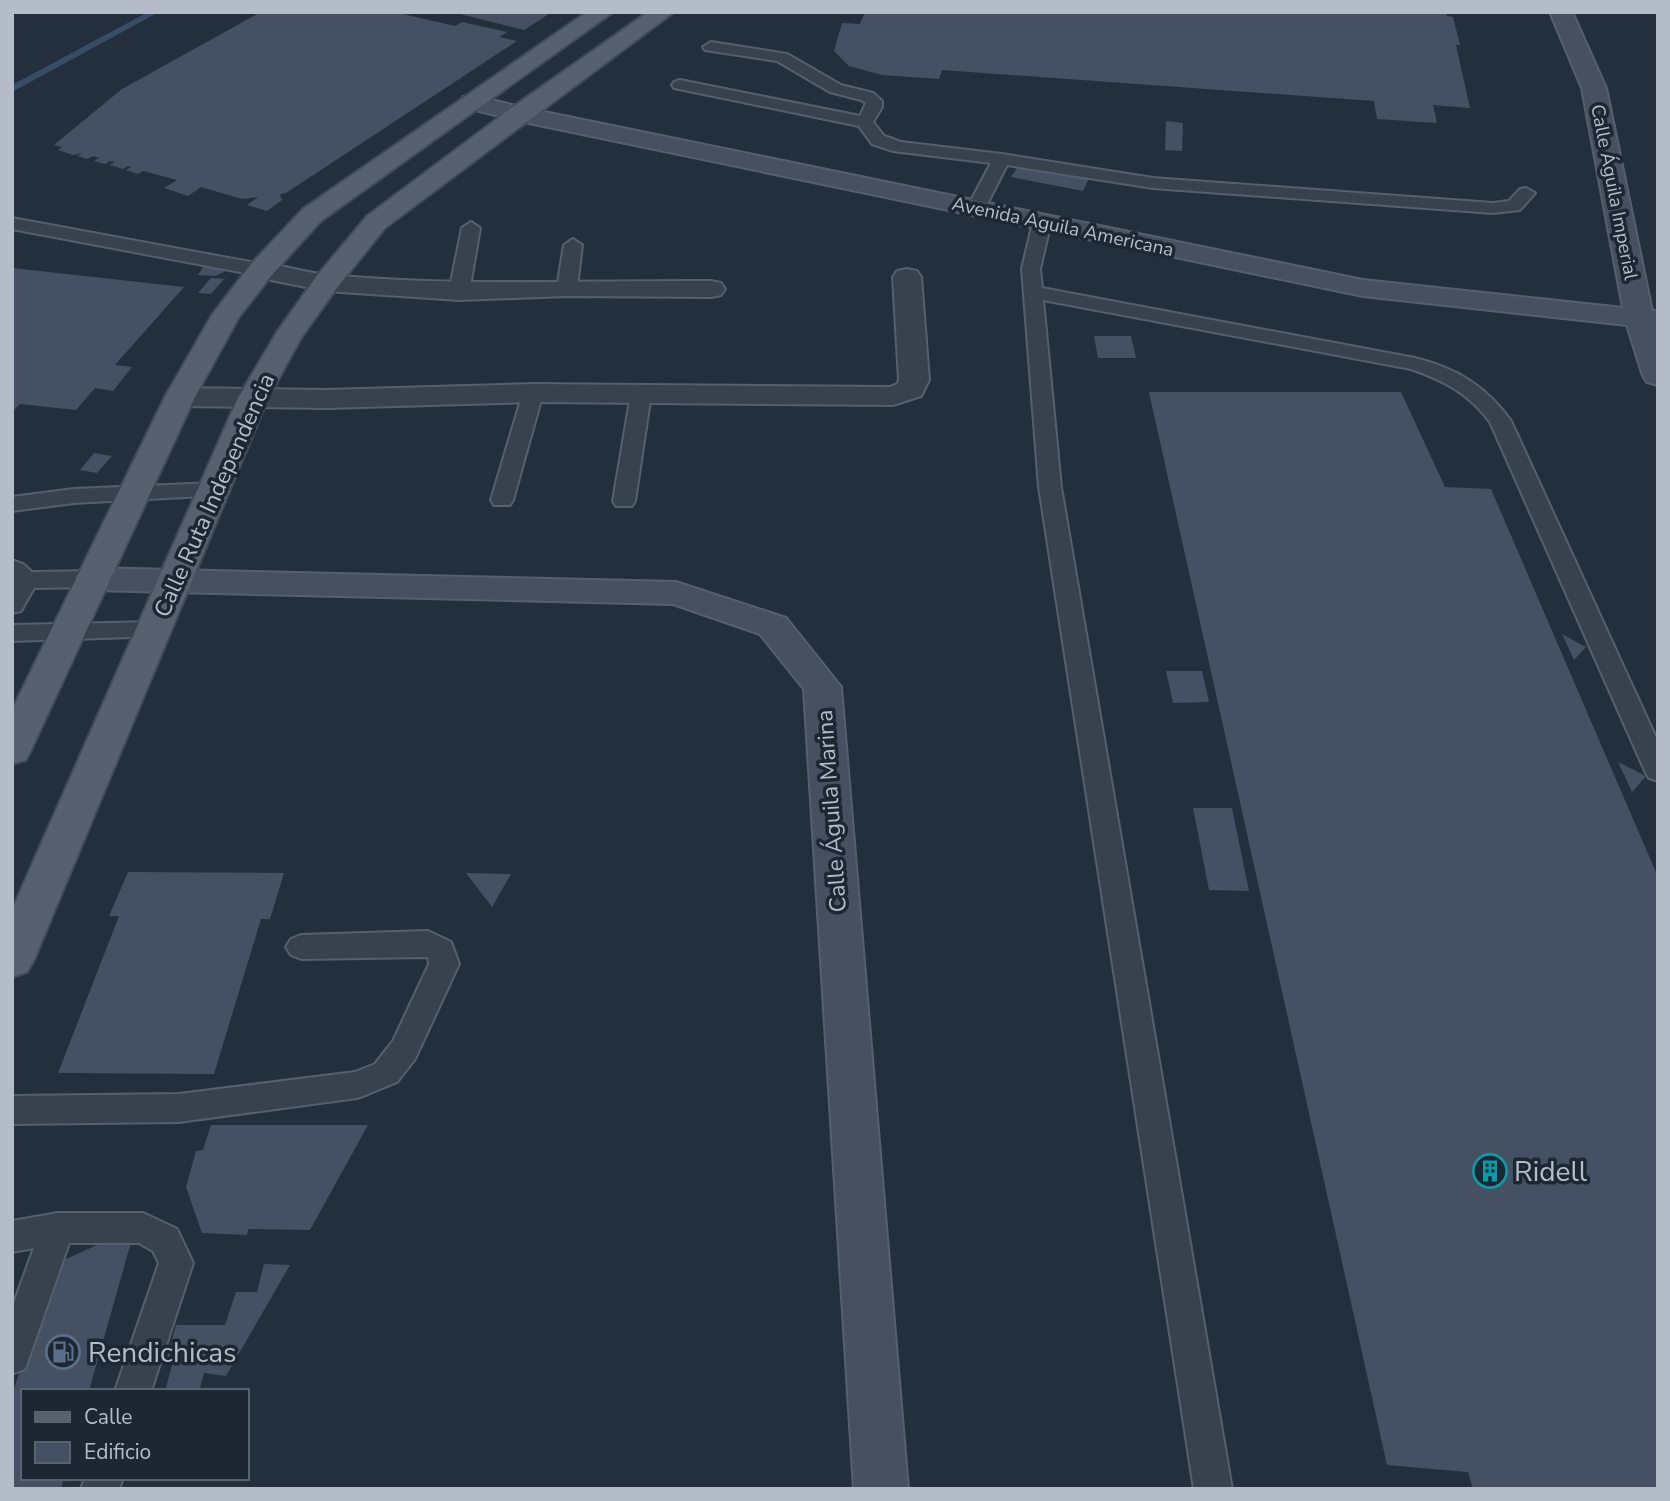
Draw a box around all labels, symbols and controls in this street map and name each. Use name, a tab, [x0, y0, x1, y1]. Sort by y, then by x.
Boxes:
street label: Calle Águila Imperial	[1584, 102, 1644, 283]
street label: Avenida Aguila Americana	[950, 191, 1176, 263]
street label: Calle Ruta Independencia	[147, 369, 282, 622]
street label: Calle Águila Marina	[809, 709, 854, 913]
building icon: Ridell	[1471, 1152, 1509, 1190]
place label: Ridell	[1514, 1153, 1588, 1191]
fuel station icon: Rendichicas	[44, 1333, 82, 1371]
place label: Rendichicas	[88, 1334, 237, 1372]
legend	[21, 1389, 248, 1480]
text: Calle	[84, 1403, 132, 1431]
text: Edificio	[84, 1438, 151, 1466]

